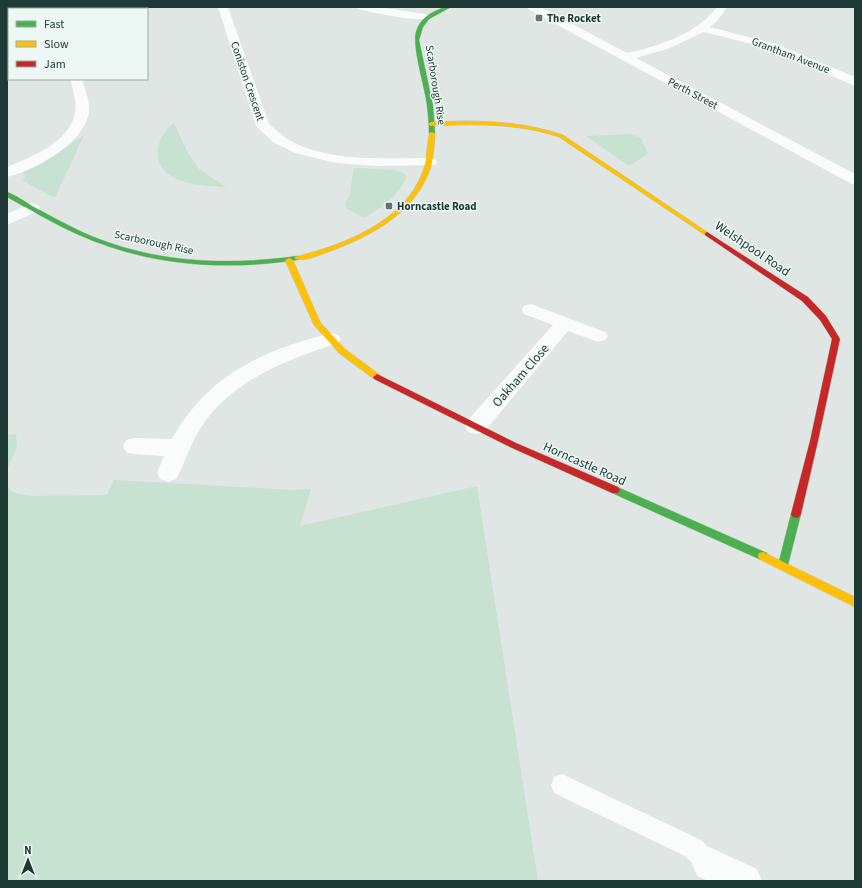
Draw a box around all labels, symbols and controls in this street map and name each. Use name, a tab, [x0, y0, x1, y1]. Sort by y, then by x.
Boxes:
legend	[8, 8, 148, 80]
place label: The Rocket	[547, 11, 601, 26]
marker: The Rocket	[534, 13, 544, 23]
text: Fast	[44, 16, 64, 33]
street label: Grantham Avenue	[750, 34, 832, 77]
text: Slow	[44, 36, 69, 53]
street label: Coniston Crescent	[227, 39, 268, 123]
street label: Scarborough Rise	[422, 44, 449, 127]
text: Jam	[44, 56, 66, 73]
street label: Perth Street	[665, 74, 721, 113]
place label: Horncastle Road	[397, 199, 477, 214]
marker: Horncastle Road	[384, 201, 394, 211]
street label: Welshpool Road	[711, 217, 794, 281]
street label: Scarborough Rise	[113, 227, 195, 258]
street label: Oakham Close	[488, 340, 553, 411]
street label: Horncastle Road	[540, 438, 629, 490]
north arrow	[8, 840, 48, 880]
text: N	[24, 843, 32, 858]

